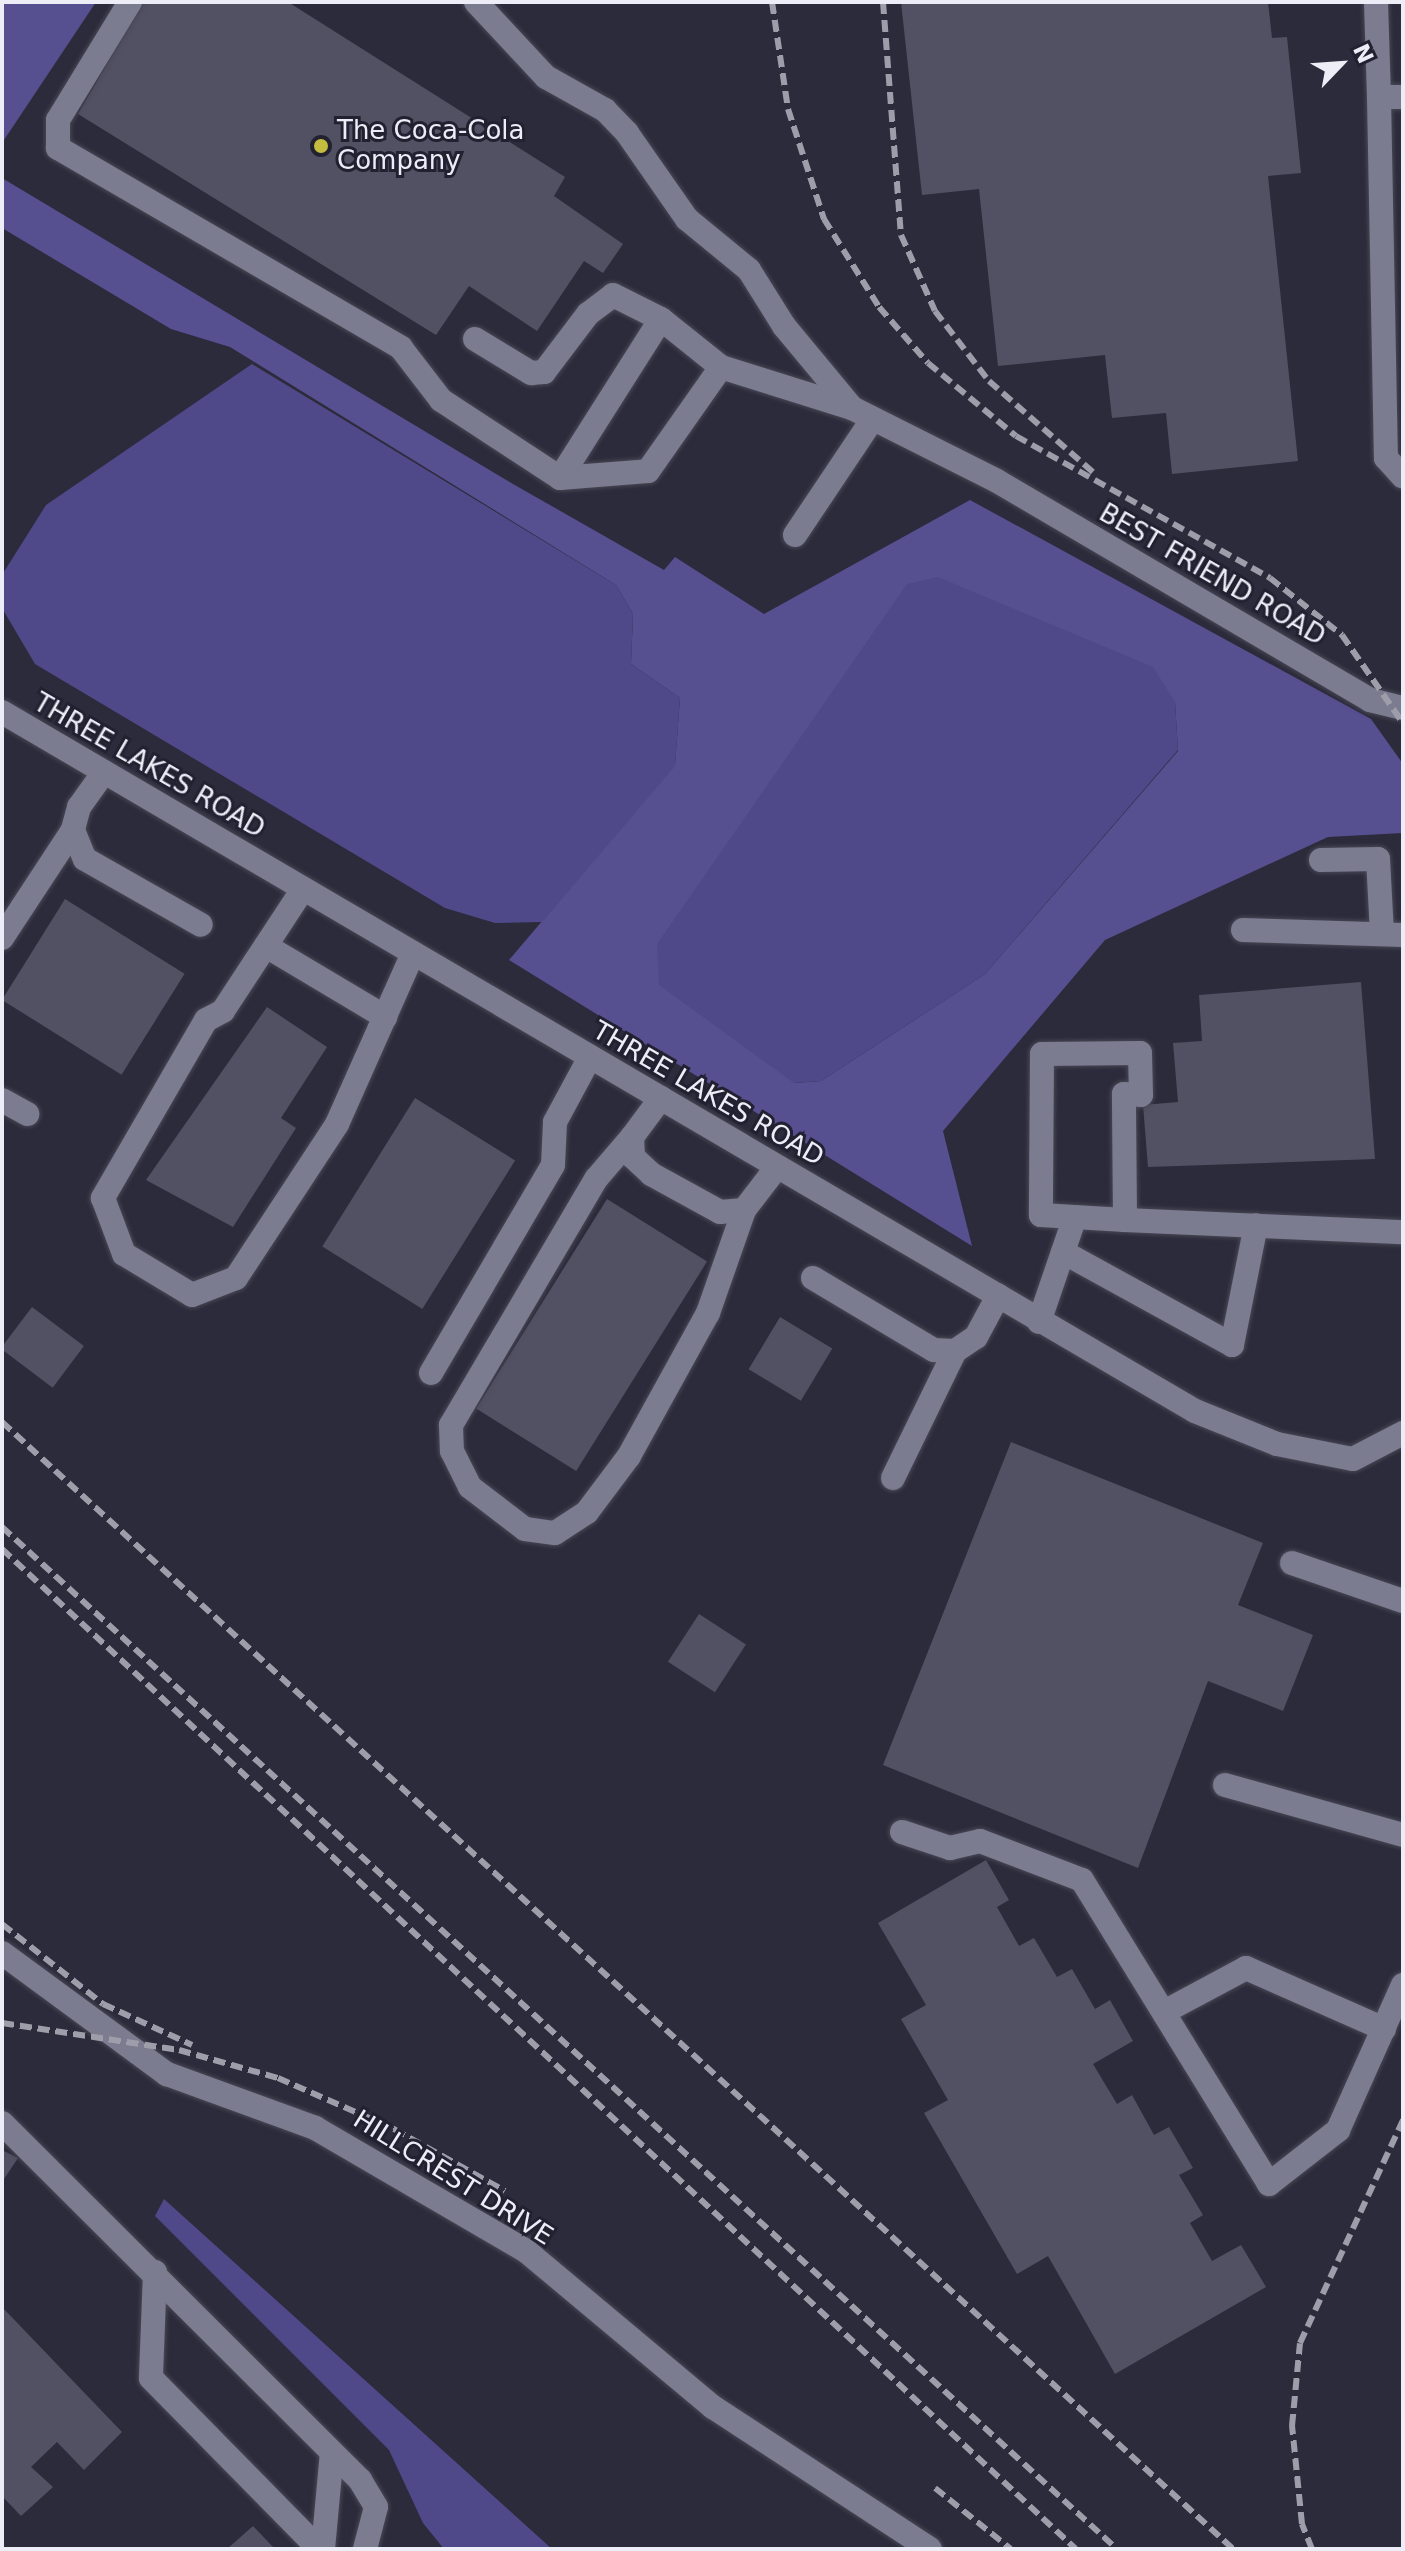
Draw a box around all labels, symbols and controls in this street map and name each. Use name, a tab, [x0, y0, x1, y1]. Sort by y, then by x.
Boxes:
north arrow	[1301, 24, 1381, 104]
text: N	[1348, 40, 1378, 67]
place label: The Coca-Cola Company	[337, 115, 525, 176]
marker: The Coca-Cola Company	[312, 137, 330, 155]
street label: BEST FRIEND ROAD	[1094, 498, 1330, 652]
street label: THREE LAKES ROAD	[28, 687, 270, 845]
street label: THREE LAKES ROAD	[587, 1015, 829, 1173]
street label: HILLCREST DRIVE	[347, 2104, 559, 2252]

